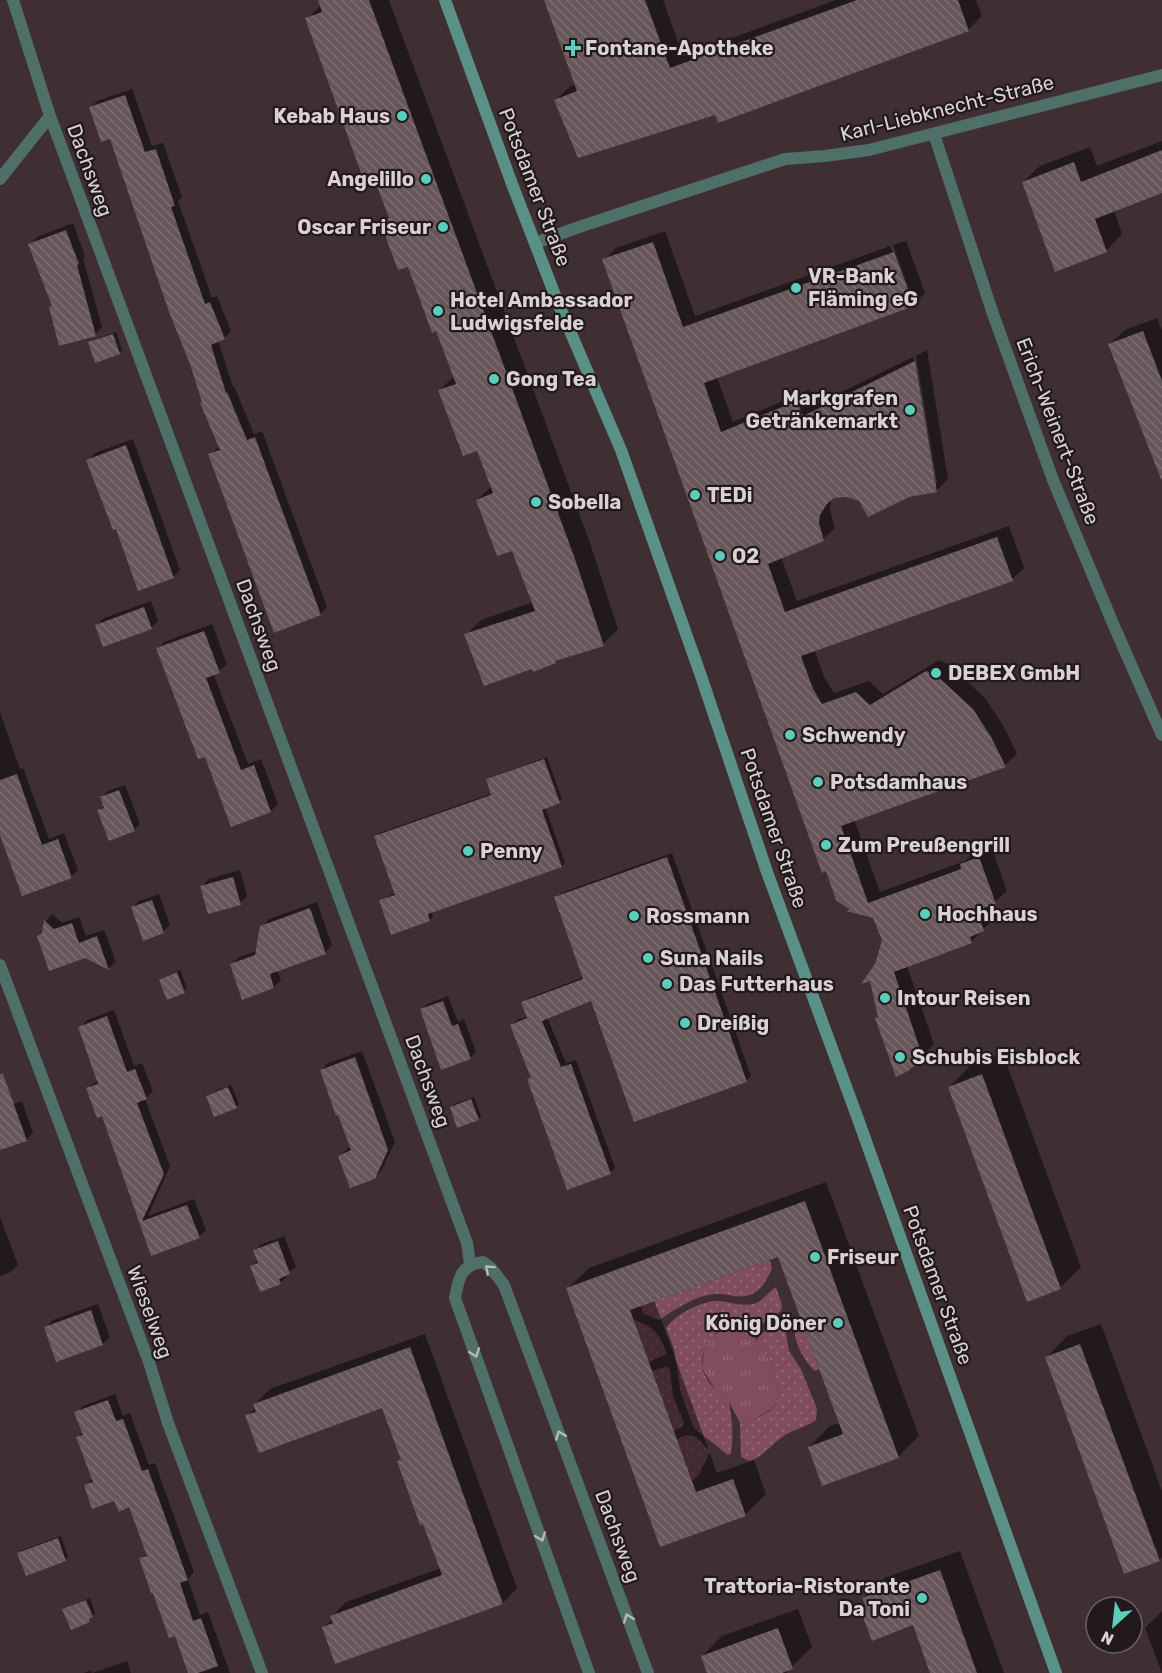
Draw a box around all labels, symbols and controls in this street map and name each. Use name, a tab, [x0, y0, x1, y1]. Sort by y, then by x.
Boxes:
place label: Fontane-Apotheke	[585, 36, 774, 60]
marker: Fontane-Apotheke	[566, 41, 580, 55]
street label: Karl-Liebknecht-Straße	[838, 70, 1056, 146]
place label: Kebab Haus	[274, 104, 390, 128]
street label: Potsdamer Straße	[494, 104, 576, 270]
marker: Kebab Haus	[395, 109, 409, 123]
street label: Dachsweg	[62, 120, 118, 220]
place label: Angelillo	[327, 167, 414, 191]
marker: Angelillo	[419, 172, 433, 186]
place label: Oscar Friseur	[297, 215, 431, 239]
marker: Oscar Friseur	[436, 220, 450, 234]
place label: VR-Bank Fläming eG	[808, 264, 918, 311]
marker: VR-Bank Fläming eG	[789, 281, 803, 295]
place label: Hotel Ambassador Ludwigsfelde	[450, 288, 633, 335]
marker: Hotel Ambassador Ludwigsfelde	[431, 304, 445, 318]
street label: Erich-Weinert-Straße	[1011, 334, 1105, 528]
place label: Gong Tea	[506, 367, 596, 391]
marker: Gong Tea	[487, 372, 501, 386]
place label: Markgrafen Getränkemarkt	[745, 386, 898, 433]
marker: Markgrafen Getränkemarkt	[903, 403, 917, 417]
place label: TEDi	[707, 483, 752, 507]
marker: TEDi	[688, 488, 702, 502]
place label: Sobella	[548, 490, 621, 514]
marker: Sobella	[529, 495, 543, 509]
place label: O2	[732, 544, 759, 568]
marker: O2	[713, 549, 727, 563]
street label: Dachsweg	[231, 575, 287, 675]
place label: DEBEX GmbH	[948, 661, 1080, 685]
marker: DEBEX GmbH	[929, 666, 943, 680]
place label: Schwendy	[802, 723, 906, 747]
marker: Schwendy	[783, 728, 797, 742]
street label: Potsdamer Straße	[735, 745, 813, 911]
place label: Potsdamhaus	[830, 770, 967, 794]
marker: Potsdamhaus	[811, 775, 825, 789]
place label: Zum Preußengrill	[838, 833, 1010, 857]
marker: Zum Preußengrill	[819, 838, 833, 852]
place label: Penny	[480, 839, 543, 863]
marker: Penny	[461, 844, 475, 858]
place label: Hochhaus	[937, 902, 1038, 926]
place label: Rossmann	[646, 904, 750, 928]
marker: Hochhaus	[918, 907, 932, 921]
marker: Rossmann	[627, 909, 641, 923]
place label: Suna Nails	[660, 946, 764, 970]
marker: Suna Nails	[641, 951, 655, 965]
place label: Das Futterhaus	[679, 972, 834, 996]
marker: Das Futterhaus	[660, 977, 674, 991]
place label: Intour Reisen	[897, 986, 1031, 1010]
marker: Intour Reisen	[878, 991, 892, 1005]
place label: Dreißig	[697, 1011, 769, 1035]
marker: Dreißig	[678, 1016, 692, 1030]
street label: Dachsweg	[400, 1031, 456, 1131]
place label: Schubis Eisblock	[912, 1045, 1080, 1069]
marker: Schubis Eisblock	[893, 1050, 907, 1064]
street label: Potsdamer Straße	[898, 1202, 978, 1368]
place label: Friseur	[827, 1245, 899, 1269]
marker: Friseur	[808, 1250, 822, 1264]
street label: Wieselweg	[122, 1262, 178, 1362]
one-way arrow	[486, 1265, 496, 1276]
place label: König Döner	[705, 1311, 826, 1335]
marker: König Döner	[831, 1316, 845, 1330]
one-way arrow	[467, 1347, 480, 1358]
one-way arrow	[555, 1430, 568, 1441]
street label: Dachsweg	[590, 1486, 646, 1586]
one-way arrow	[533, 1531, 546, 1541]
place label: Trattoria-Ristorante Da Toni	[704, 1574, 910, 1621]
marker: Trattoria-Ristorante Da Toni	[915, 1591, 929, 1605]
north arrow	[1084, 1595, 1144, 1655]
one-way arrow	[623, 1613, 635, 1624]
text: N	[1098, 1627, 1117, 1649]

